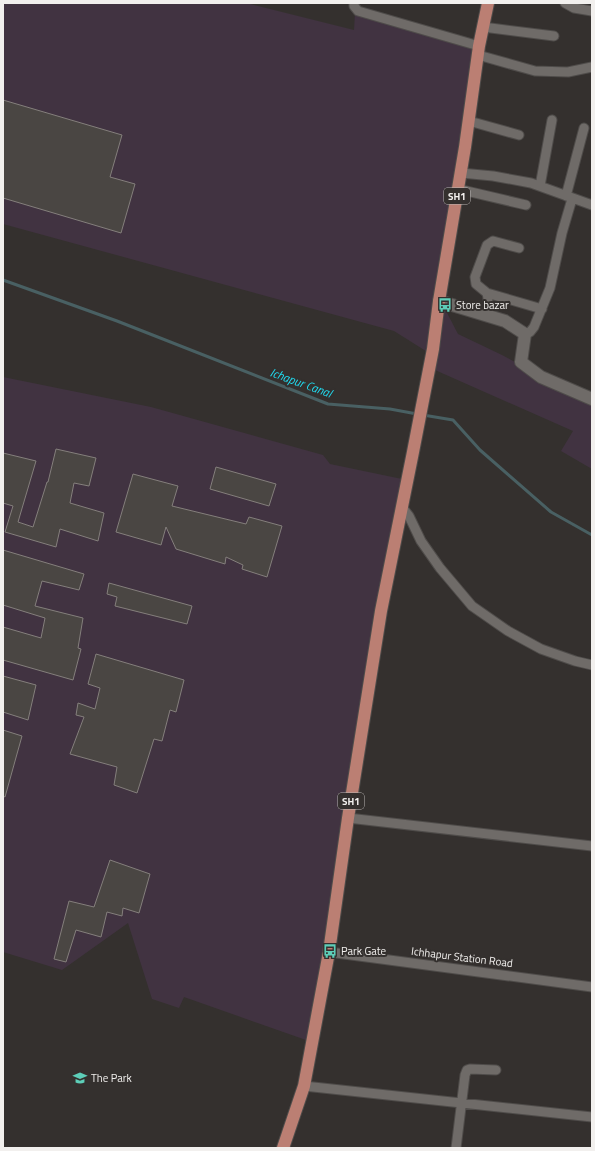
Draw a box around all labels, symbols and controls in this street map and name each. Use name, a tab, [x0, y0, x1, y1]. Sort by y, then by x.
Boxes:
road number: SH1	[444, 188, 470, 204]
bus stop icon: Store bazar	[437, 297, 453, 313]
place label: Store bazar	[456, 297, 509, 313]
water label: Ichapur Canal	[268, 363, 336, 403]
road number: SH1	[338, 793, 364, 809]
bus stop icon: Park Gate	[322, 943, 338, 959]
place label: Park Gate	[341, 943, 387, 959]
street label: Ichhapur Station Road	[410, 943, 514, 971]
school or university icon: The Park	[72, 1070, 88, 1086]
place label: The Park	[91, 1070, 132, 1086]

